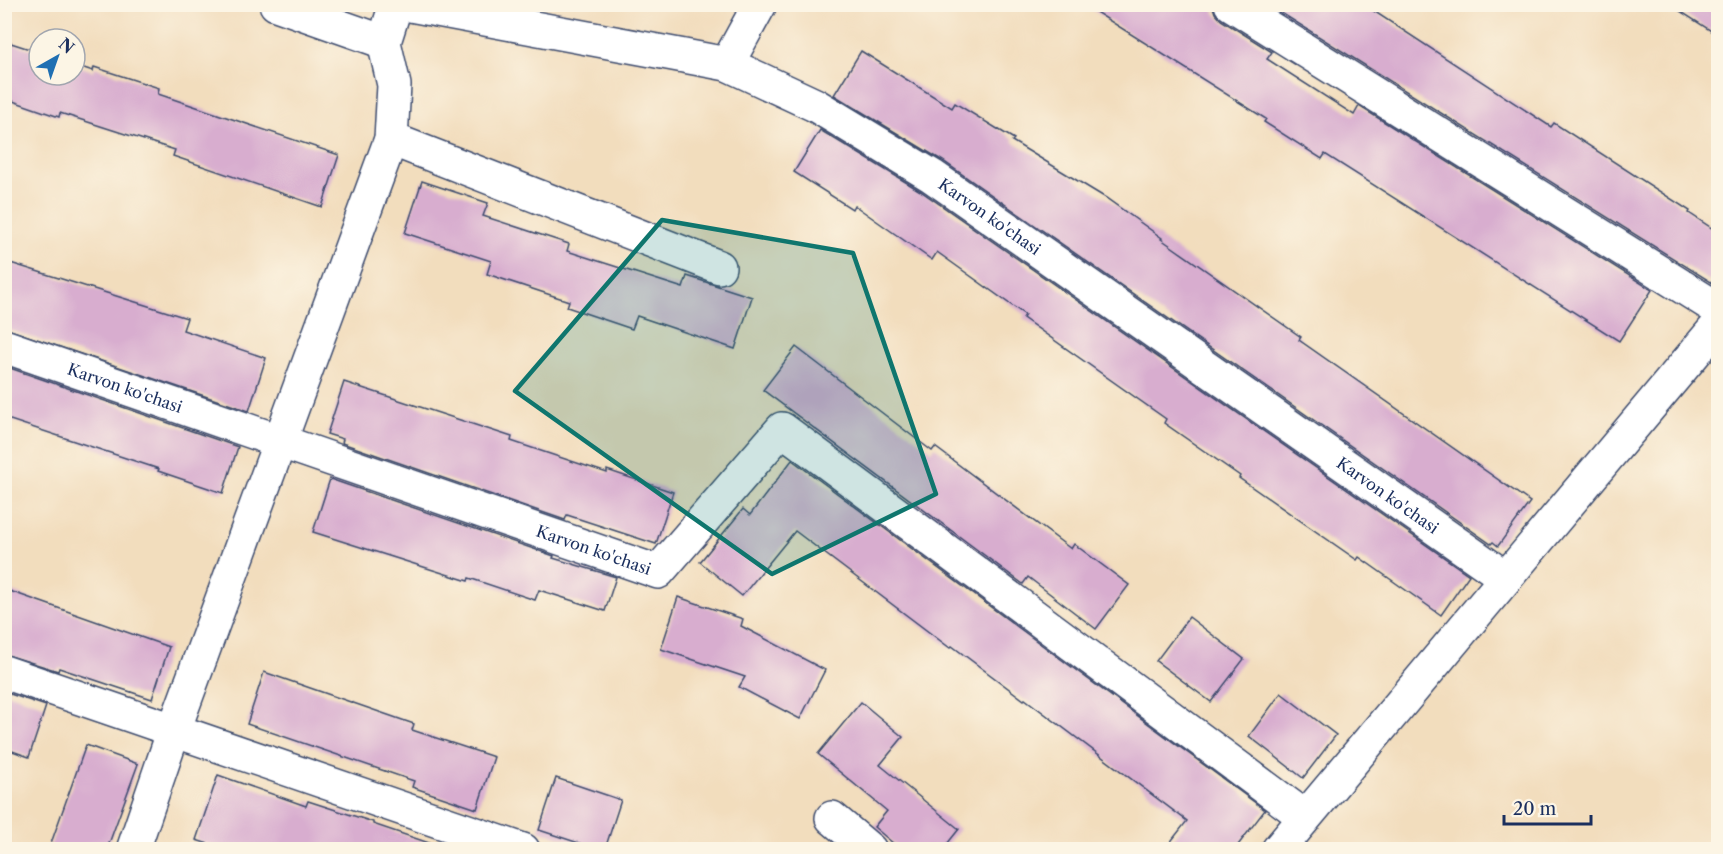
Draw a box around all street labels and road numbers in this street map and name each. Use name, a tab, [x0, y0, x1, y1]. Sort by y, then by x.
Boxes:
street label: Karvon ko'chasi	[935, 174, 1045, 259]
street label: Karvon ko'chasi	[65, 359, 185, 417]
street label: Karvon ko'chasi	[1333, 453, 1443, 538]
street label: Karvon ko'chasi	[534, 521, 654, 579]

